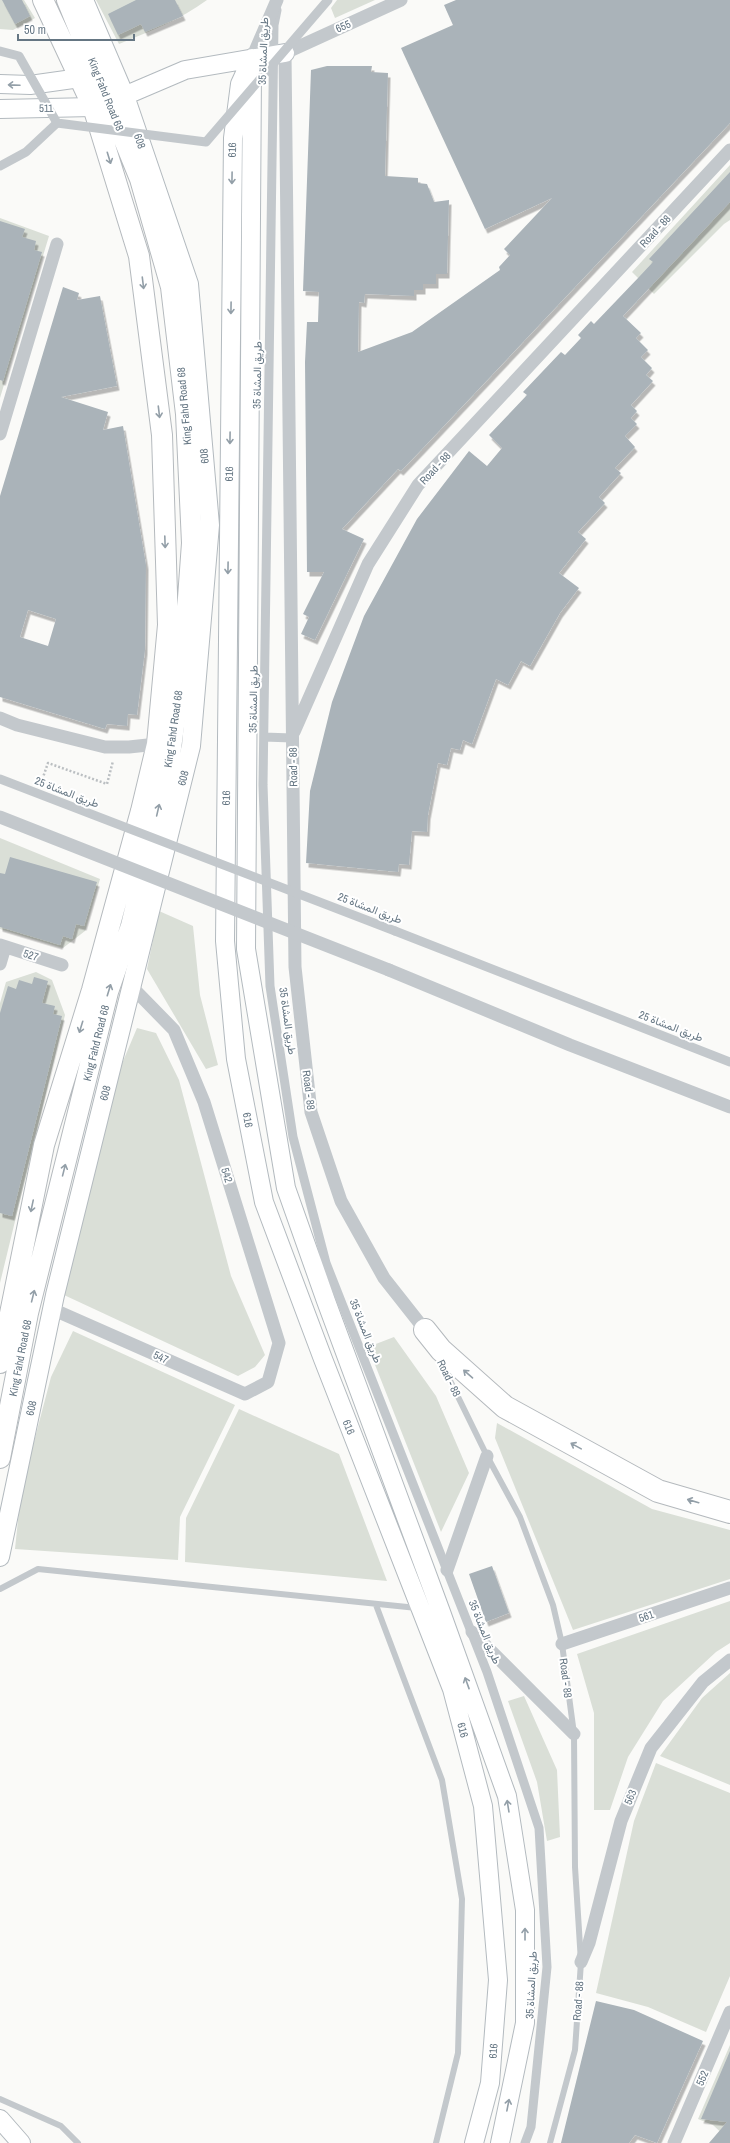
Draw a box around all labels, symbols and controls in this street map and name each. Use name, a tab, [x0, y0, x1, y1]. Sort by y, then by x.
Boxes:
scale bar	[18, 16, 134, 42]
street label: طريق المشاة 35	[255, 17, 271, 85]
street label: 655	[333, 17, 353, 35]
text: 50 m	[24, 22, 46, 38]
street label: King Fahd Road 68	[85, 55, 127, 133]
one-way arrow	[8, 81, 21, 89]
street label: 511	[39, 101, 53, 115]
street label: 608	[131, 132, 149, 150]
street label: 616	[225, 142, 239, 158]
one-way arrow	[106, 151, 113, 164]
one-way arrow	[228, 171, 236, 184]
street label: Road - 88	[636, 212, 674, 250]
one-way arrow	[139, 276, 147, 289]
one-way arrow	[227, 301, 235, 314]
street label: طريق المشاة 35	[249, 341, 265, 409]
street label: King Fahd Road 68	[174, 367, 194, 445]
one-way arrow	[155, 405, 163, 418]
one-way arrow	[226, 431, 233, 444]
street label: 608	[196, 448, 212, 464]
street label: Road - 88	[416, 449, 454, 487]
street label: 616	[222, 466, 236, 482]
one-way arrow	[162, 535, 169, 548]
one-way arrow	[224, 561, 232, 574]
street label: طريق المشاة 35	[245, 665, 261, 733]
street label: King Fahd Road 68	[161, 690, 185, 768]
street label: Road - 88	[286, 747, 300, 787]
street label: 608	[174, 769, 192, 787]
street label: طريق المشاة 25	[33, 773, 101, 811]
street label: 616	[219, 790, 233, 806]
one-way arrow	[155, 804, 163, 817]
street label: طريق المشاة 25	[336, 889, 404, 927]
street label: 527	[22, 946, 40, 964]
one-way arrow	[106, 984, 114, 996]
street label: طريق المشاة 35	[276, 987, 300, 1055]
street label: King Fahd Road 68	[80, 1004, 112, 1082]
street label: طريق المشاة 25	[637, 1007, 705, 1045]
one-way arrow	[77, 1020, 84, 1033]
street label: Road - 88	[300, 1069, 318, 1111]
street label: 608	[96, 1084, 114, 1102]
street label: 616	[240, 1111, 256, 1129]
one-way arrow	[61, 1164, 68, 1177]
street label: 542	[218, 1166, 236, 1184]
one-way arrow	[27, 1200, 35, 1213]
one-way arrow	[29, 1290, 37, 1303]
street label: طريق المشاة 35	[347, 1297, 385, 1365]
street label: King Fahd Road 68	[6, 1318, 34, 1398]
street label: 547	[151, 1348, 171, 1366]
street label: Road - 88	[434, 1357, 464, 1399]
one-way arrow	[463, 1369, 473, 1379]
street label: 608	[23, 1399, 39, 1417]
street label: 616	[340, 1417, 358, 1437]
one-way arrow	[570, 1441, 582, 1449]
one-way arrow	[686, 1497, 699, 1504]
street label: طريق المشاة 35	[466, 1598, 504, 1666]
street label: 561	[637, 1607, 655, 1625]
street label: Road - 88	[557, 1657, 575, 1699]
one-way arrow	[462, 1677, 470, 1689]
street label: 616	[454, 1721, 472, 1739]
street label: 563	[621, 1787, 639, 1807]
one-way arrow	[504, 1800, 512, 1813]
one-way arrow	[521, 1928, 529, 1941]
street label: طريق المشاة 35	[522, 1951, 540, 2019]
street label: Road - 88	[570, 1981, 586, 2021]
street label: 616	[485, 2043, 501, 2059]
street label: 552	[693, 2068, 711, 2088]
one-way arrow	[504, 2099, 512, 2112]

